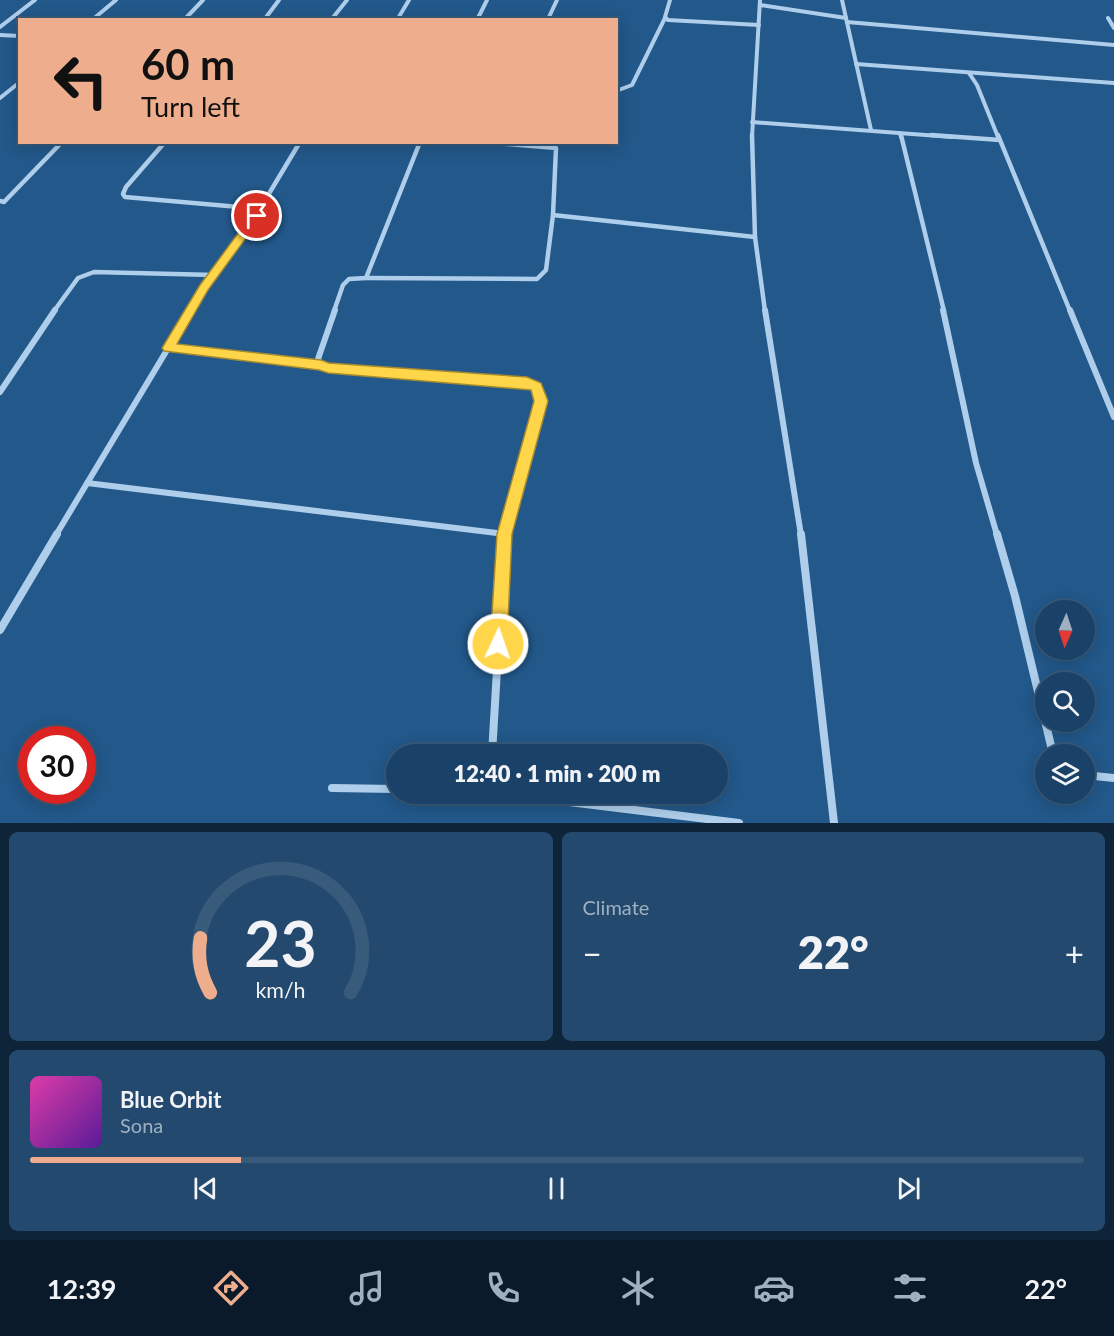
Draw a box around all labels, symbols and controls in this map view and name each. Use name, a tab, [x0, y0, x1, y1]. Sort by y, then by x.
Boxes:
text: 60 m	[141, 39, 235, 89]
icon: left	[42, 42, 120, 120]
text: Turn left	[141, 90, 240, 123]
pin	[231, 190, 282, 241]
icon: arrive	[240, 199, 273, 232]
north arrow	[1035, 600, 1095, 660]
map controls	[1035, 600, 1095, 804]
position arrow	[466, 612, 530, 676]
button: search	[1035, 672, 1095, 732]
speed limit sign: 30	[18, 726, 96, 804]
button: layers	[1035, 744, 1095, 804]
text: 12:40 · 1 min · 200 m	[454, 760, 660, 787]
text: Climate	[583, 895, 649, 919]
text: 23	[245, 905, 317, 980]
text: 22°	[798, 925, 869, 979]
text: −	[583, 933, 602, 973]
text: +	[1065, 933, 1084, 973]
text: km/h	[256, 978, 306, 1004]
text: Blue Orbit	[120, 1086, 221, 1113]
text: Sona	[120, 1113, 163, 1137]
icon: previous	[189, 1172, 222, 1205]
icon: pause	[540, 1172, 573, 1205]
icon: next	[892, 1172, 925, 1205]
icon: directions	[210, 1267, 252, 1309]
icon: music	[346, 1267, 388, 1309]
icon: phone	[482, 1267, 524, 1309]
icon: climate	[617, 1267, 659, 1309]
icon: car	[753, 1267, 795, 1309]
icon: filters	[889, 1267, 931, 1309]
text: 12:39	[47, 1272, 116, 1305]
text: 22°	[1024, 1272, 1067, 1305]

